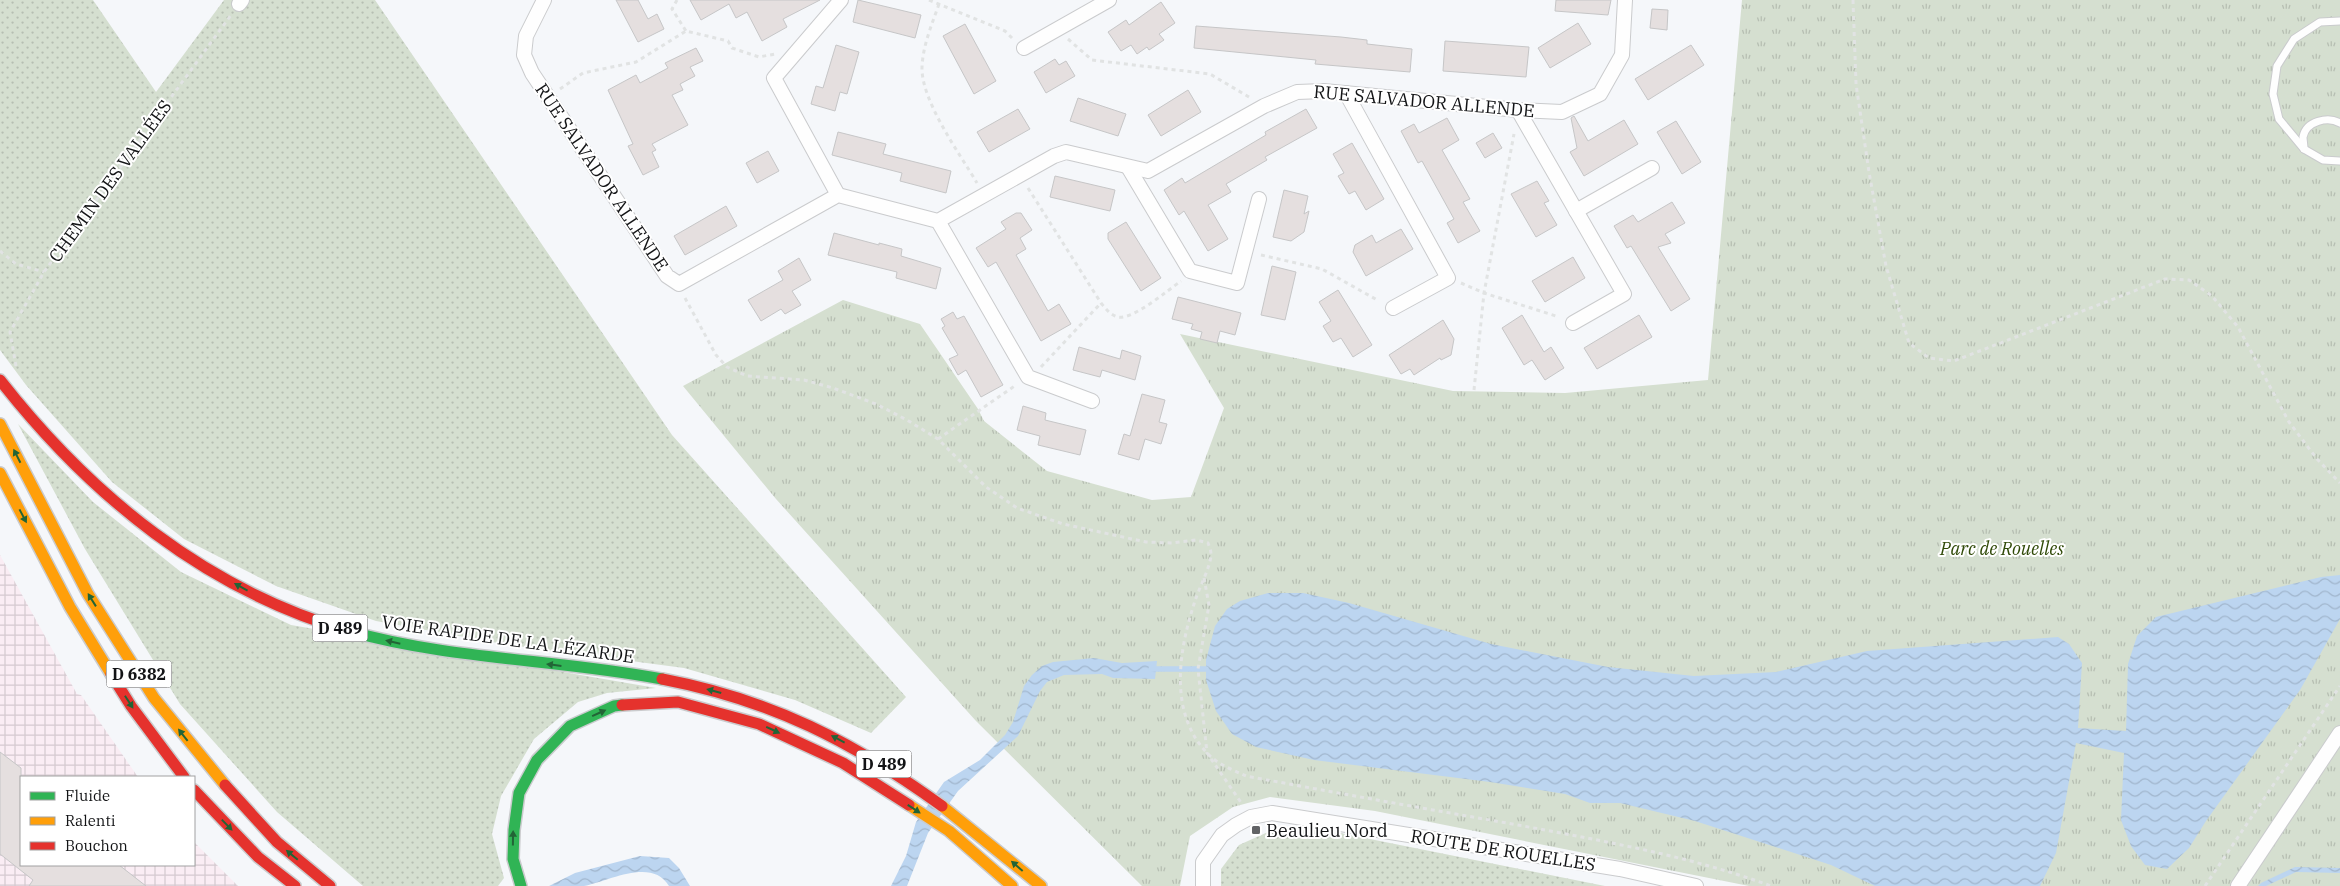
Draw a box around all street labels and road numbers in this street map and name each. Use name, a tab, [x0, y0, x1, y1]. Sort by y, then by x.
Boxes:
street label: RUE SALVADOR ALLENDE	[530, 79, 674, 275]
street label: RUE SALVADOR ALLENDE	[1312, 80, 1536, 122]
street label: CHEMIN DES VALLÉES	[43, 95, 177, 267]
street label: VOIE RAPIDE DE LA LÉZARDE	[380, 610, 636, 668]
road number: D 489	[312, 614, 368, 641]
road number: D 6382	[106, 661, 172, 688]
road number: D 489	[856, 751, 912, 778]
street label: ROUTE DE ROUELLES	[1409, 824, 1597, 876]

